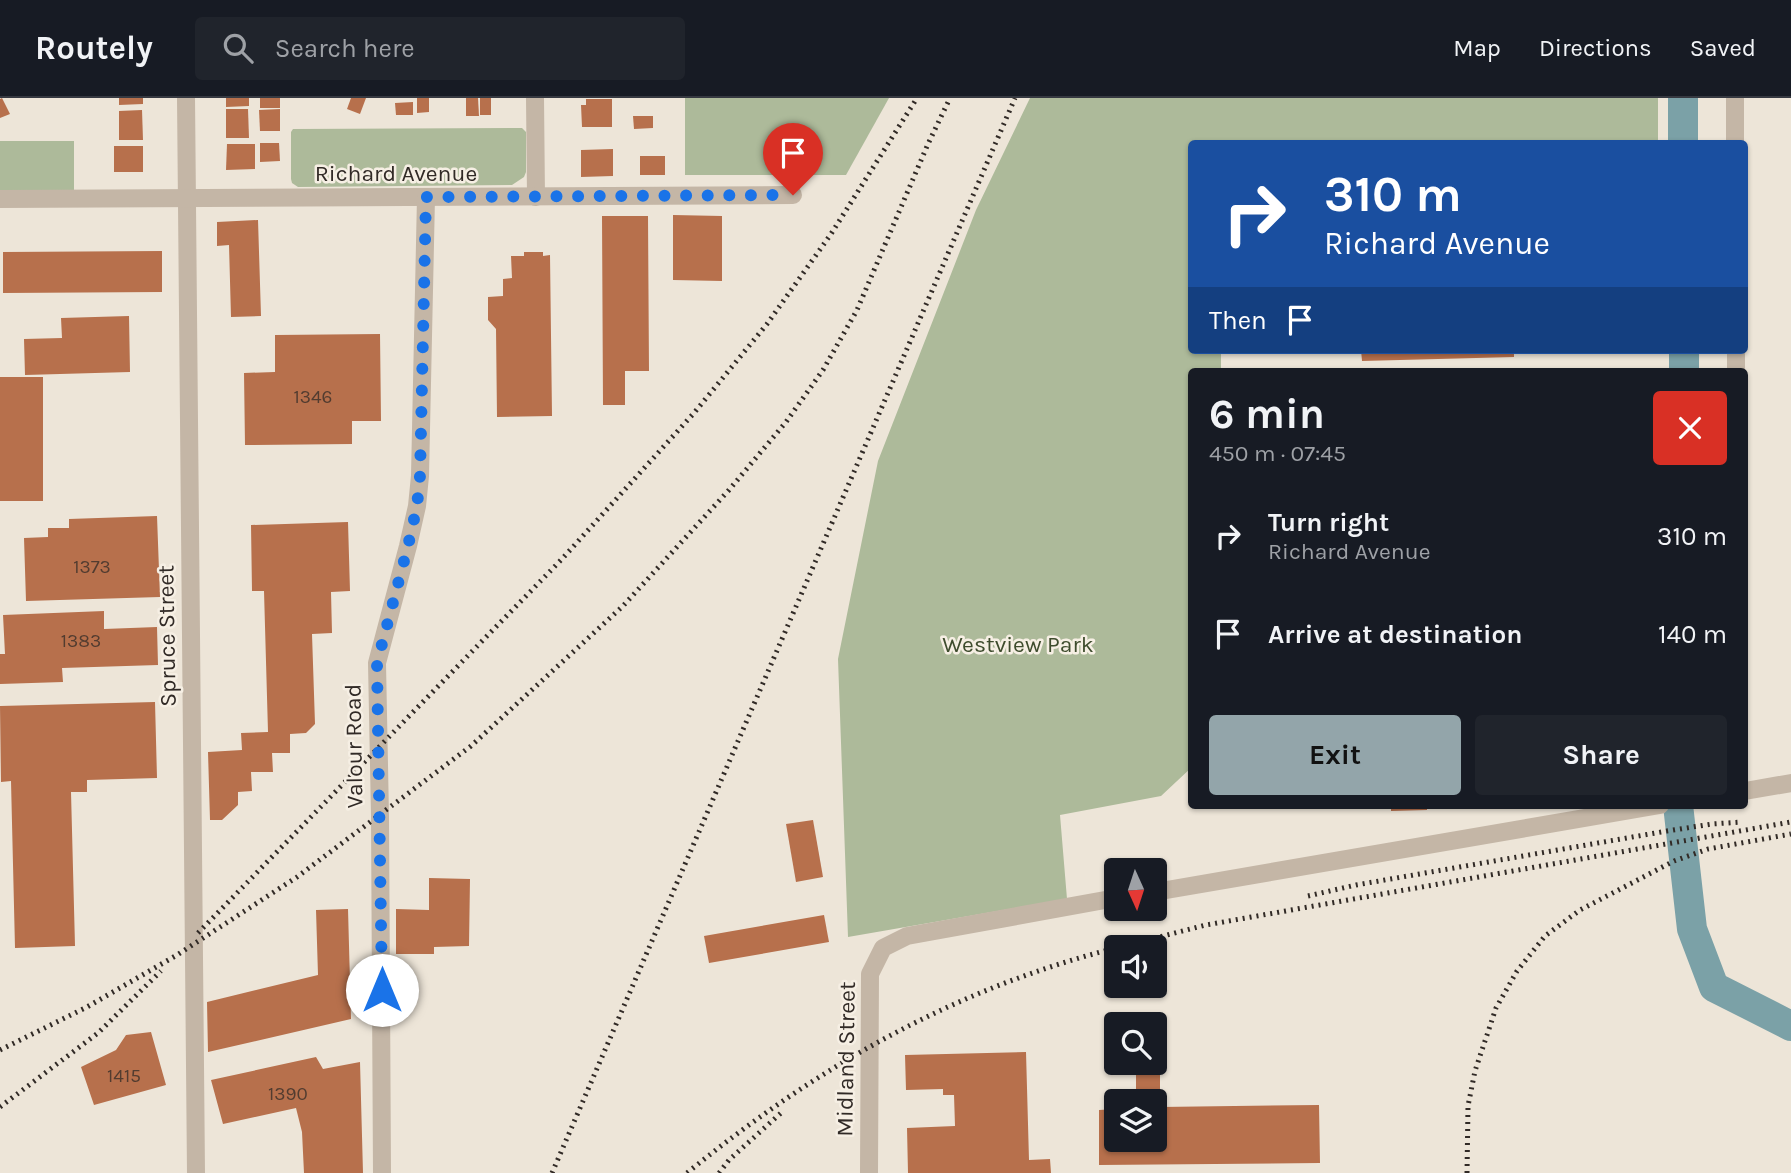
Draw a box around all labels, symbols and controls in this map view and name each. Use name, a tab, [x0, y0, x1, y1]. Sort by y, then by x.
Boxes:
search box	[195, 17, 685, 80]
text: Routely	[35, 29, 153, 67]
icon: search	[219, 29, 257, 67]
text: Search here	[275, 33, 415, 64]
text: Map	[1453, 34, 1501, 62]
text: Directions	[1539, 34, 1652, 62]
text: Saved	[1690, 34, 1756, 62]
pin	[763, 123, 823, 195]
icon: arrive	[774, 134, 812, 172]
street label: Richard Avenue	[315, 160, 477, 187]
text: 310 m	[1324, 166, 1462, 223]
icon: right	[1209, 168, 1300, 259]
text: Richard Avenue	[1324, 225, 1550, 262]
icon: arrive	[1281, 301, 1319, 339]
text: Then	[1209, 305, 1267, 336]
house number: 1346	[294, 386, 333, 408]
text: 6 min	[1209, 389, 1325, 439]
button: close	[1653, 391, 1727, 465]
text: 450 m · 07:45	[1209, 440, 1346, 467]
text: Turn right	[1268, 507, 1389, 538]
icon: right	[1209, 517, 1247, 555]
text: 310 m	[1657, 521, 1727, 552]
text: Richard Avenue	[1268, 538, 1430, 565]
house number: 1373	[73, 556, 111, 578]
street label: Spruce Street	[152, 564, 182, 707]
icon: arrive	[1209, 615, 1247, 653]
text: Arrive at destination	[1268, 619, 1522, 650]
text: 140 m	[1658, 619, 1727, 650]
house number: 1383	[61, 630, 101, 652]
park label: Westview Park	[942, 631, 1094, 658]
street label: Valour Road	[339, 684, 369, 808]
button: Exit	[1209, 715, 1461, 795]
button: Share	[1475, 715, 1727, 795]
north arrow	[1104, 858, 1167, 920]
map controls	[1104, 858, 1167, 1152]
button: sound	[1104, 935, 1167, 998]
position arrow	[345, 953, 419, 1027]
street label: Midland Street	[831, 981, 861, 1137]
button: search	[1104, 1012, 1167, 1075]
house number: 1415	[107, 1065, 141, 1087]
house number: 1390	[268, 1083, 308, 1105]
button: layers	[1104, 1089, 1167, 1152]

